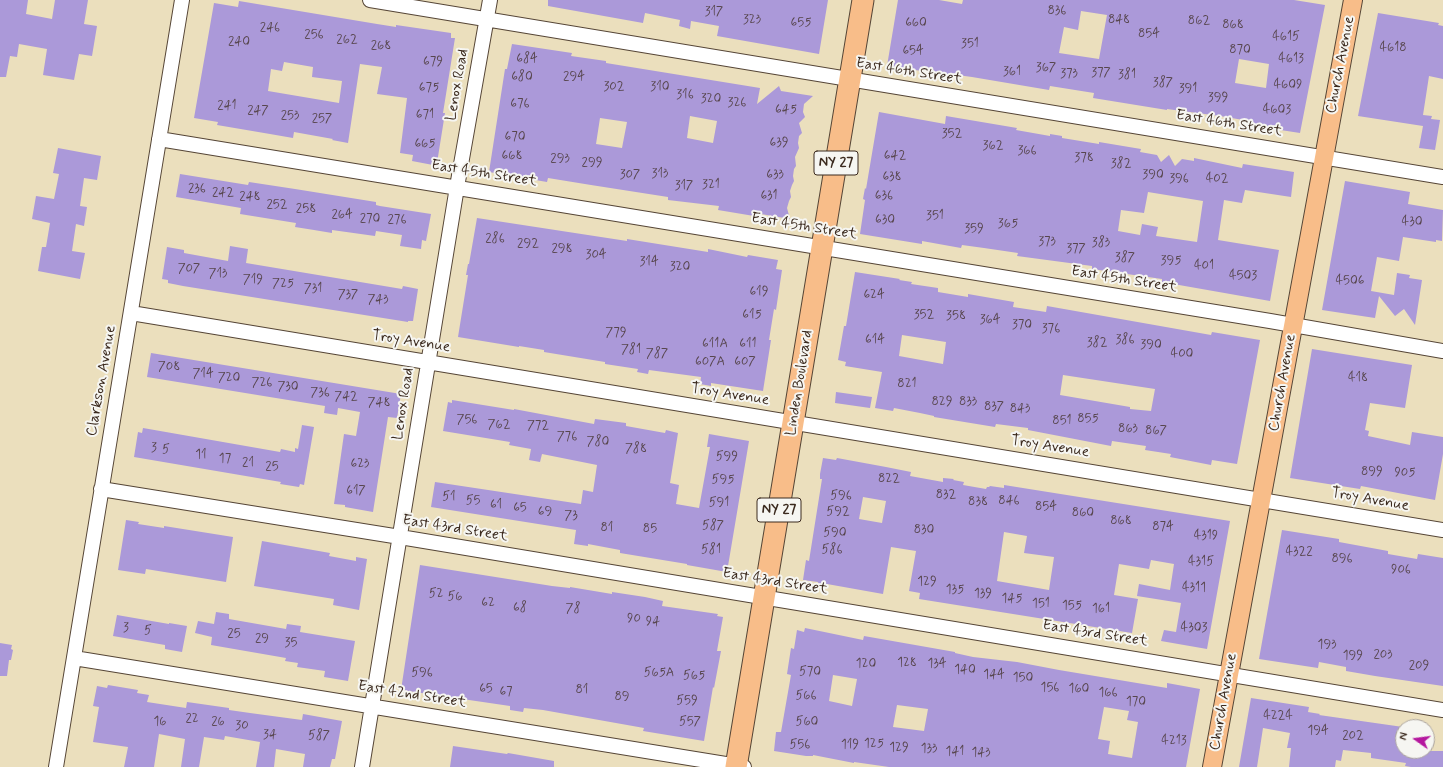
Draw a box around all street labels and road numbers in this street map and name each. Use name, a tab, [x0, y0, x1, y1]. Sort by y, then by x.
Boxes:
street label: Church Avenue	[1323, 15, 1359, 115]
street label: Lenox Road	[443, 48, 473, 122]
street label: East 46th Street	[855, 55, 963, 89]
street label: East 46th Street	[1175, 107, 1283, 141]
road number: NY 27	[814, 151, 858, 175]
street label: East 45th Street	[430, 157, 538, 191]
street label: East 45th Street	[750, 210, 858, 244]
street label: East 45th Street	[1070, 263, 1178, 297]
street label: Clarkson Avenue	[83, 324, 121, 438]
street label: Troy Avenue	[371, 327, 451, 357]
street label: Linden Boulevard	[783, 329, 817, 437]
street label: Church Avenue	[1266, 333, 1300, 433]
street label: Lenox Road	[389, 367, 419, 441]
street label: Troy Avenue	[690, 380, 770, 410]
street label: Troy Avenue	[1010, 432, 1090, 462]
street label: Troy Avenue	[1330, 484, 1410, 516]
road number: NY 27	[757, 498, 801, 522]
street label: East 43rd Street	[401, 512, 509, 546]
street label: East 43rd Street	[721, 565, 829, 599]
street label: East 43rd Street	[1041, 617, 1149, 651]
street label: Church Avenue	[1207, 652, 1241, 752]
street label: East 42nd Street	[357, 678, 467, 712]

